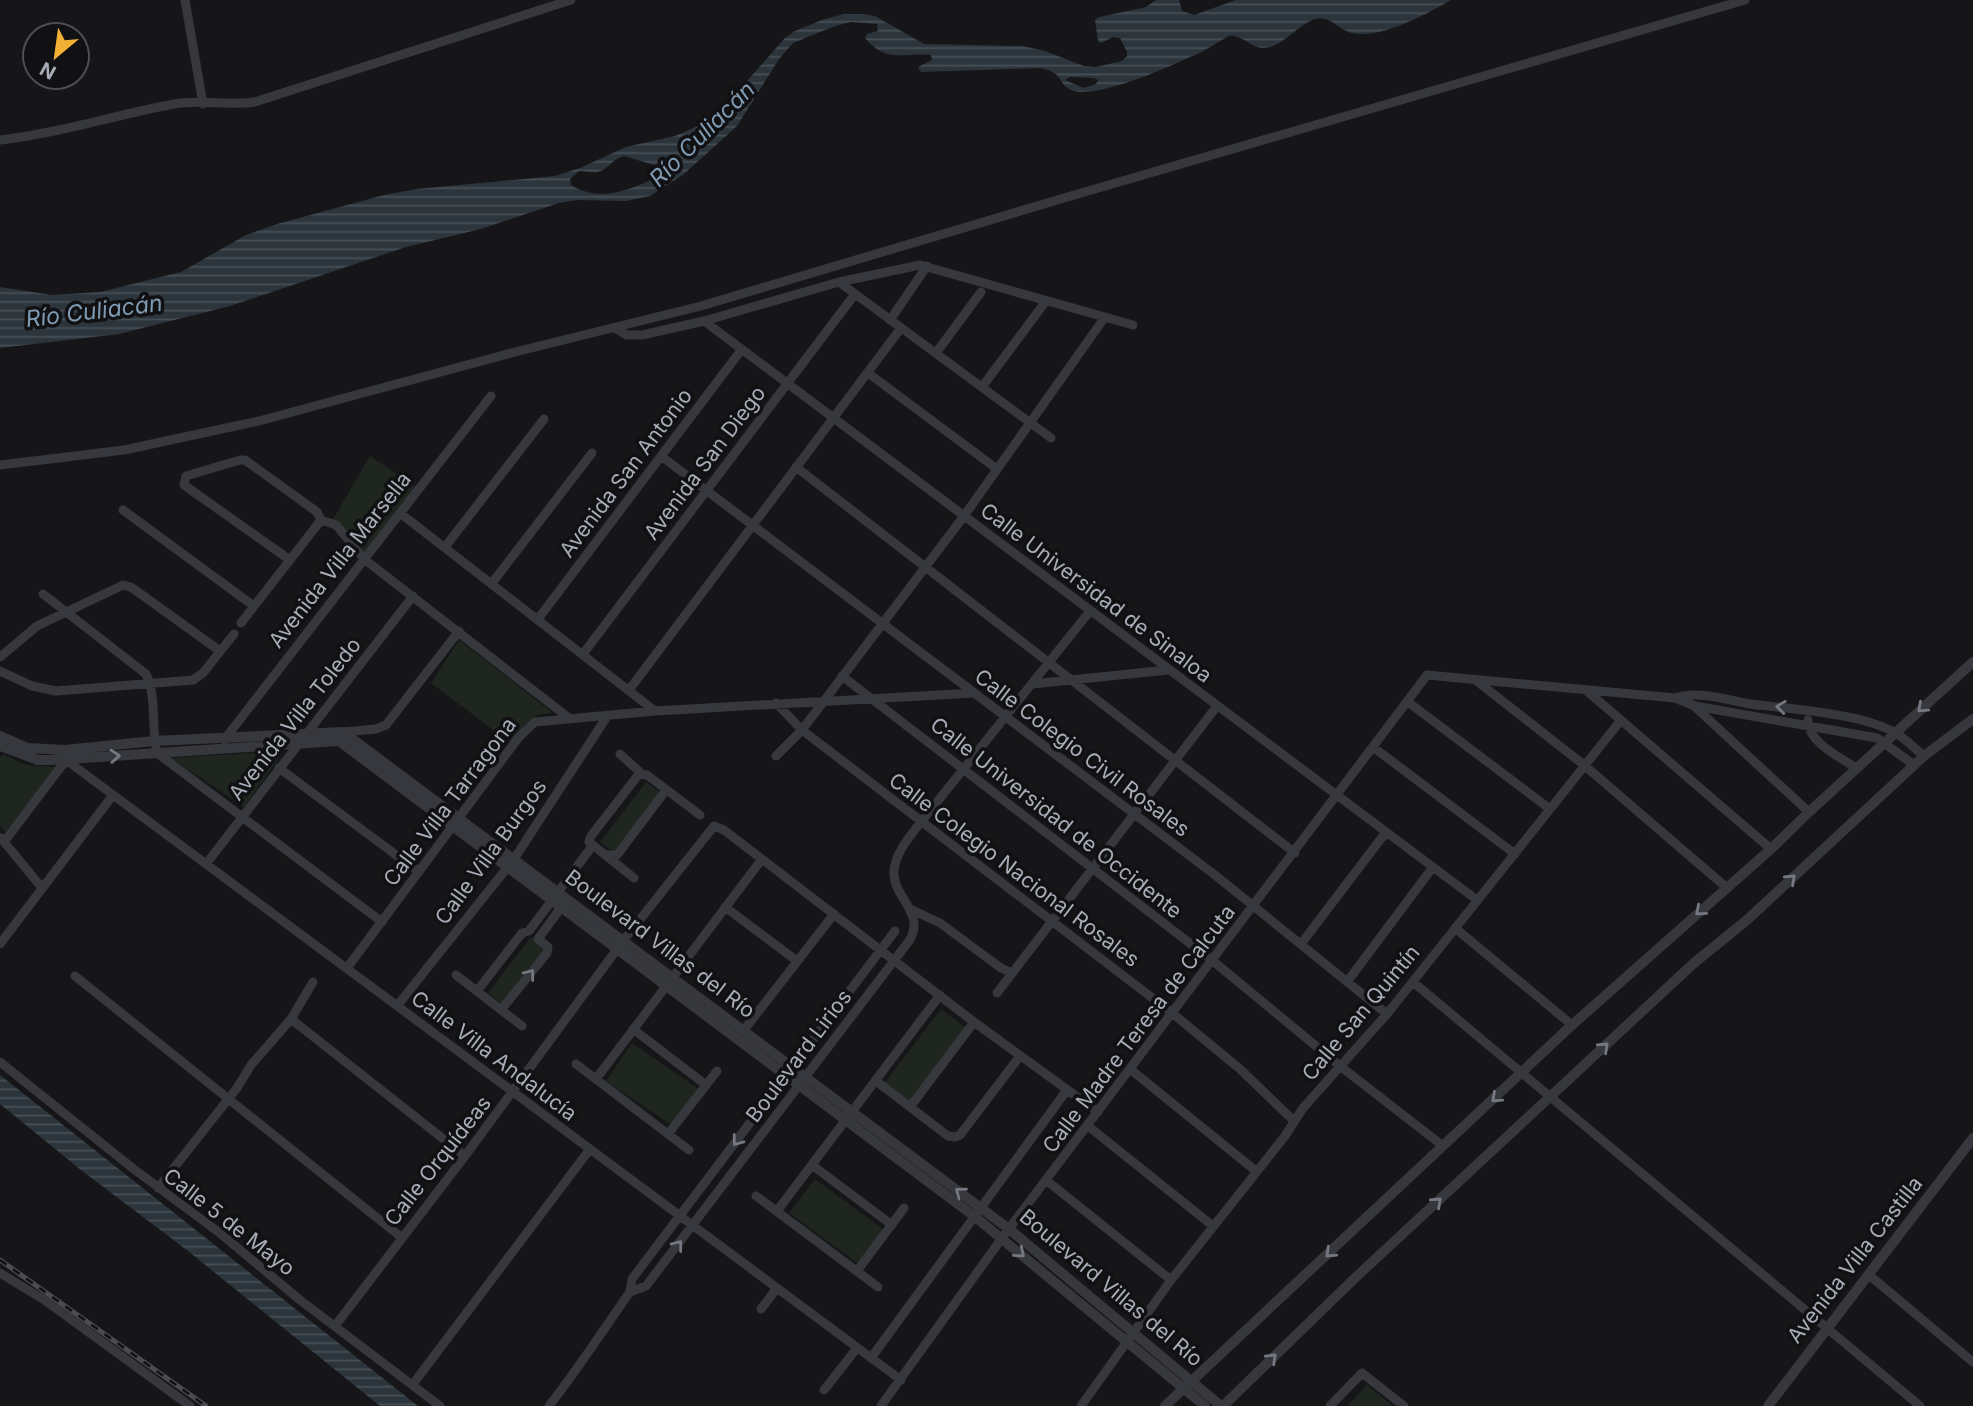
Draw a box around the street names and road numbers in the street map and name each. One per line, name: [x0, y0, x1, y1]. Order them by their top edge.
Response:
street label: Avenida San Diego: [639, 381, 771, 545]
street label: Avenida San Antonio: [554, 383, 697, 562]
street label: Avenida Villa Marsella: [263, 467, 416, 653]
street label: Calle Universidad de Sinaloa: [976, 497, 1217, 688]
street label: Avenida Villa Toledo: [223, 632, 366, 805]
street label: Calle Colegio Civil Rosales: [970, 664, 1195, 842]
street label: Calle Universidad de Occidente: [926, 712, 1187, 924]
street label: Calle Villa Tarragona: [378, 713, 521, 891]
street label: Calle Colegio Nacional Rosales: [884, 767, 1144, 972]
street label: Calle Villa Burgos: [430, 774, 552, 929]
street label: Boulevard Villas del Río: [560, 864, 760, 1023]
street label: Calle Madre Teresa de Calcuta: [1037, 900, 1240, 1158]
street label: Calle San Quintín: [1297, 940, 1425, 1086]
street label: Calle Villa Andalucía: [407, 985, 582, 1126]
street label: Boulevard Lirios: [741, 985, 857, 1127]
street label: Calle Orquídeas: [379, 1091, 496, 1230]
street label: Calle 5 de Mayo: [159, 1163, 300, 1281]
street label: Avenida Villa Castilla: [1782, 1171, 1927, 1348]
street label: Boulevard Villas del Río: [1015, 1204, 1208, 1372]

